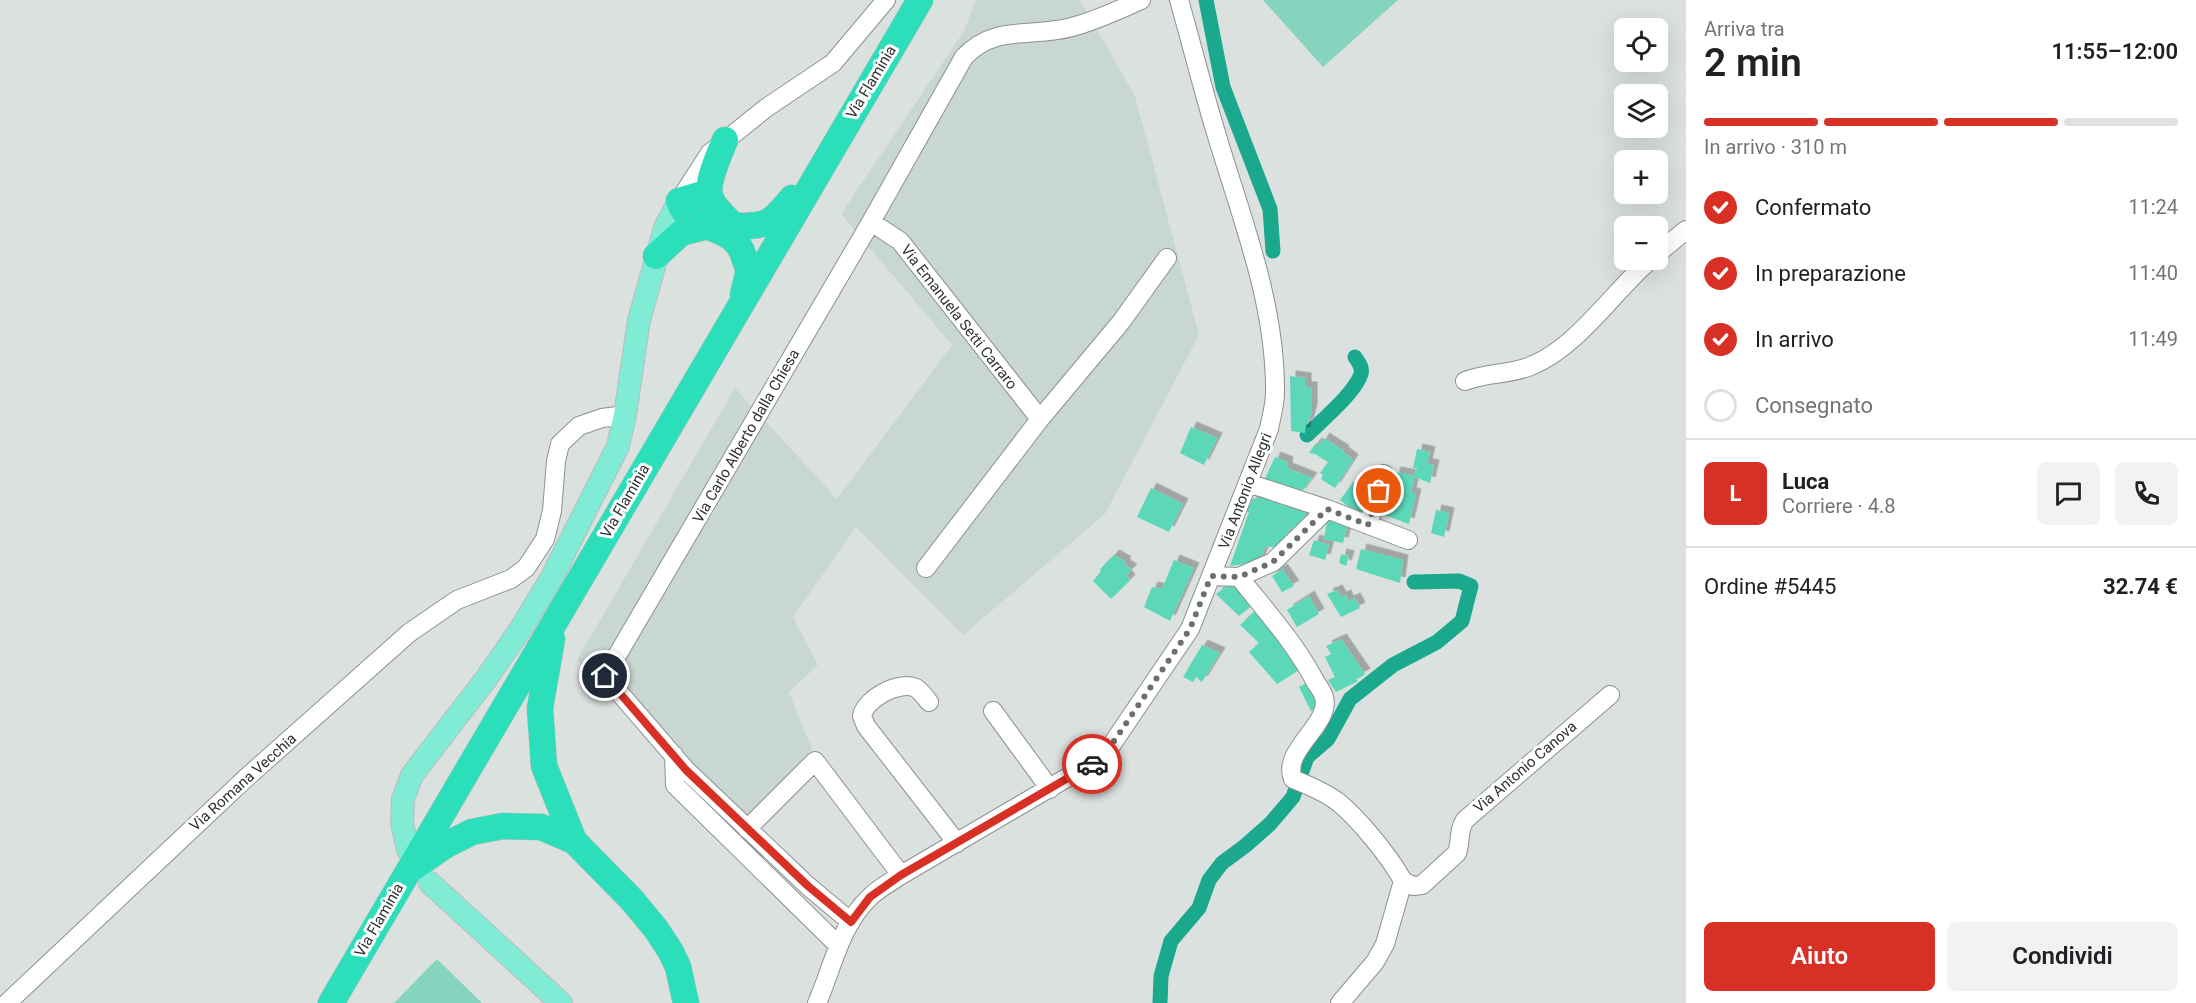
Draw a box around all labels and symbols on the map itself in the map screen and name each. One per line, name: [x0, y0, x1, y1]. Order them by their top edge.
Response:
street label: Via Flaminia: [842, 42, 900, 122]
street label: Via Emanuela Setti Carraro: [897, 241, 1021, 393]
street label: Via Carlo Alberto dalla Chiesa: [689, 346, 803, 526]
street label: Via Antonio Allegri: [1215, 430, 1275, 552]
street label: Via Flaminia: [597, 461, 653, 541]
pin: [1353, 465, 1404, 516]
pin: [579, 650, 630, 701]
street label: Via Antonio Canova: [1470, 717, 1580, 817]
street label: Via Romana Vecchia: [186, 729, 300, 835]
courier: [1062, 734, 1122, 794]
street label: Via Flaminia: [351, 880, 407, 960]

